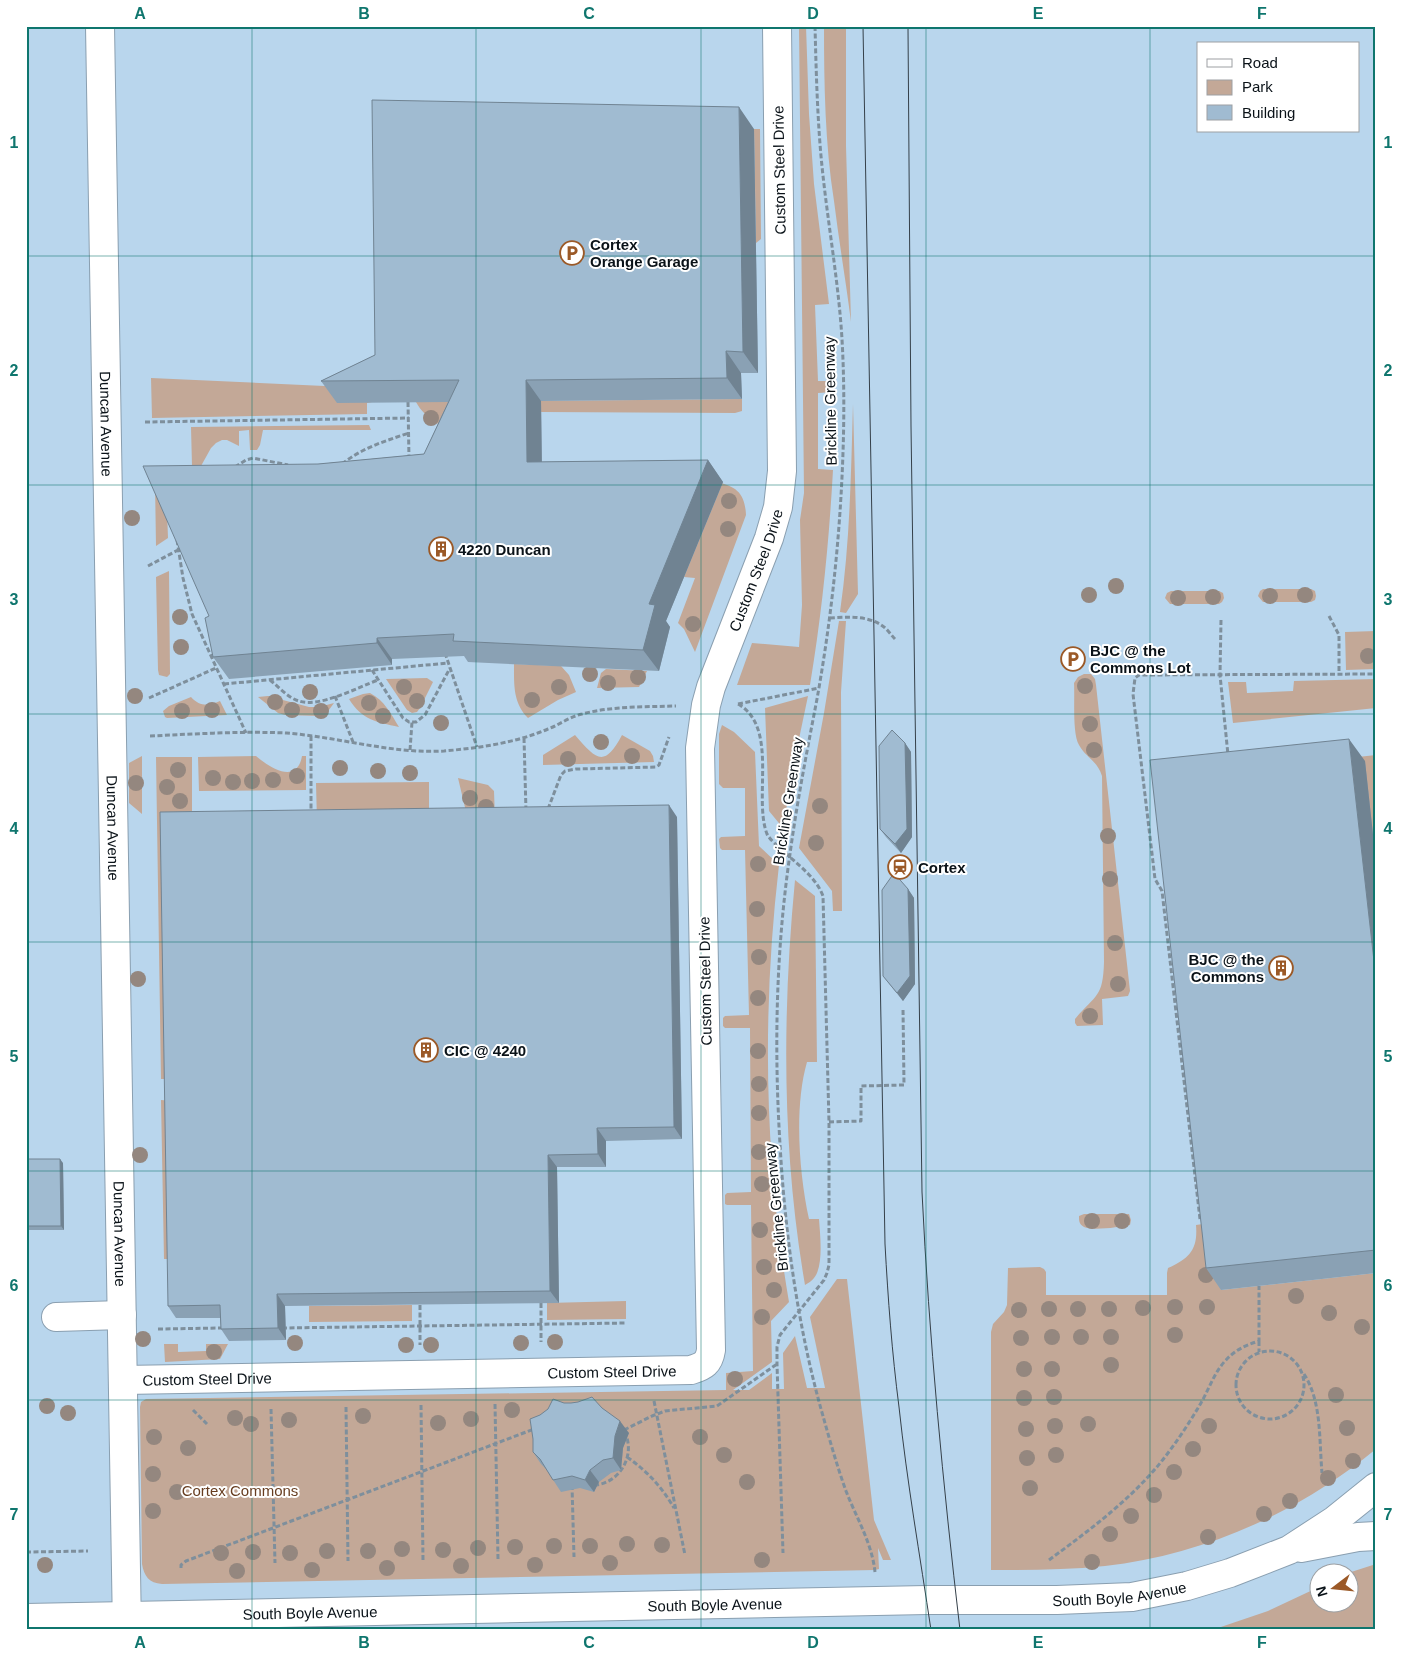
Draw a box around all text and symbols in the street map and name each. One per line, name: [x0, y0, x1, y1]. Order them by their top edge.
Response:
text: A: [134, 5, 146, 22]
text: B: [358, 5, 370, 22]
text: C: [583, 5, 595, 22]
text: D: [807, 5, 819, 22]
text: E: [1033, 5, 1044, 22]
text: F: [1257, 5, 1267, 22]
legend: [1197, 42, 1360, 132]
text: Road: [1242, 54, 1278, 71]
text: Park: [1242, 78, 1273, 95]
text: Building: [1242, 104, 1295, 121]
street label: Custom Steel Drive: [769, 105, 789, 235]
text: 1: [10, 134, 19, 151]
text: 1: [1384, 134, 1393, 151]
place label: Cortex Orange Garage: [590, 236, 698, 270]
parking icon: Cortex Orange Garage: [559, 240, 585, 266]
street label: Brickline Greenway: [820, 336, 840, 466]
text: 2: [10, 362, 19, 379]
text: 2: [1384, 362, 1393, 379]
street label: Duncan Avenue: [97, 371, 116, 477]
street label: Custom Steel Drive: [725, 507, 786, 634]
building icon: 4220 Duncan: [428, 536, 454, 562]
place label: 4220 Duncan: [458, 541, 551, 558]
text: 3: [10, 591, 19, 608]
text: 3: [1384, 591, 1393, 608]
place label: BJC @ the Commons Lot: [1090, 642, 1191, 676]
parking icon: BJC @ the Commons Lot: [1060, 646, 1086, 672]
street label: Brickline Greenway: [769, 735, 807, 866]
street label: Duncan Avenue: [104, 775, 123, 881]
text: 4: [10, 820, 19, 837]
text: 4: [1384, 820, 1393, 837]
station icon: Cortex: [887, 854, 913, 880]
place label: Cortex: [918, 859, 966, 876]
street label: Custom Steel Drive: [695, 916, 715, 1046]
place label: BJC @ the Commons: [1189, 951, 1264, 985]
building icon: BJC @ the Commons: [1268, 955, 1294, 981]
building icon: CIC @ 4240: [413, 1037, 439, 1063]
place label: CIC @ 4240: [444, 1042, 526, 1059]
text: 5: [10, 1048, 19, 1065]
text: 5: [1384, 1048, 1393, 1065]
street label: Brickline Greenway: [761, 1141, 791, 1272]
street label: Duncan Avenue: [111, 1181, 130, 1287]
text: 6: [10, 1277, 19, 1294]
text: 6: [1384, 1277, 1393, 1294]
street label: Custom Steel Drive: [547, 1362, 677, 1381]
street label: Custom Steel Drive: [142, 1369, 272, 1388]
park label: Cortex Commons: [182, 1482, 298, 1499]
text: 7: [10, 1506, 19, 1523]
text: 7: [1384, 1506, 1393, 1523]
north arrow: [1310, 1564, 1360, 1614]
street label: South Boyle Avenue: [1052, 1578, 1188, 1609]
text: N: [1312, 1585, 1331, 1599]
street label: South Boyle Avenue: [647, 1594, 782, 1614]
street label: South Boyle Avenue: [242, 1602, 378, 1622]
text: A: [134, 1634, 146, 1651]
text: B: [358, 1634, 370, 1651]
text: C: [583, 1634, 595, 1651]
text: D: [807, 1634, 819, 1651]
text: E: [1033, 1634, 1044, 1651]
text: F: [1257, 1634, 1267, 1651]

